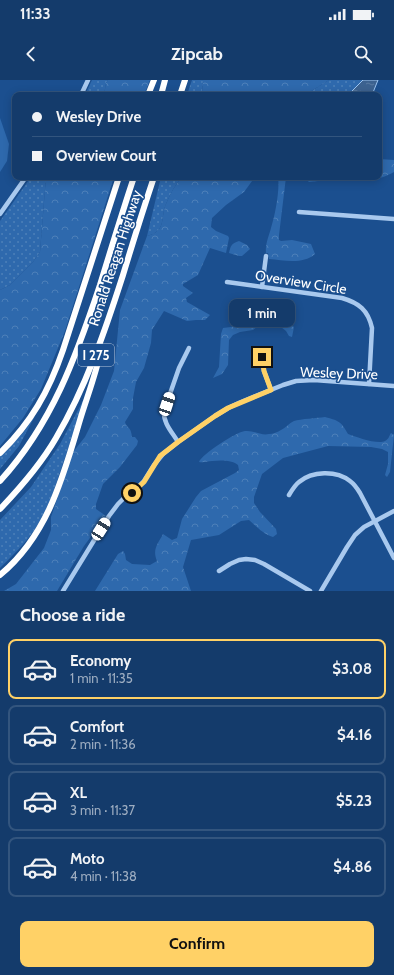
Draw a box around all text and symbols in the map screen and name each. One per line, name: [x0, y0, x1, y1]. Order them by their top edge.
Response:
text: 11:33: [20, 5, 51, 23]
icon: back: [20, 43, 42, 65]
text: Zipcab: [171, 43, 223, 65]
icon: search: [352, 43, 374, 65]
text: Wesley Drive: [56, 108, 141, 126]
text: Overview Court: [56, 147, 156, 165]
street label: Ronald Reagan Highway: [84, 188, 146, 328]
street label: Overview Circle: [254, 266, 348, 298]
callout: 1 min: [229, 299, 295, 327]
text: 1 min: [247, 305, 277, 321]
road number: I 275: [78, 344, 114, 366]
route end: [253, 348, 271, 366]
street label: Wesley Drive: [300, 363, 378, 383]
car: [158, 391, 176, 417]
route start: [123, 484, 141, 502]
car: [90, 516, 112, 542]
text: Choose a ride: [20, 604, 125, 626]
icon: car: [22, 651, 58, 687]
text: Economy: [70, 652, 131, 670]
text: $3.08: [332, 660, 372, 678]
text: 1 min · 11:35: [70, 670, 133, 686]
icon: car: [22, 717, 58, 753]
text: Comfort: [70, 718, 124, 736]
text: $4.16: [337, 726, 372, 744]
text: 2 min · 11:36: [70, 736, 136, 752]
icon: car: [22, 783, 58, 819]
text: XL: [70, 784, 87, 802]
text: $5.23: [336, 792, 372, 810]
text: 3 min · 11:37: [70, 802, 135, 818]
icon: car: [22, 849, 58, 885]
text: Moto: [70, 850, 104, 868]
text: $4.86: [333, 858, 372, 876]
text: 4 min · 11:38: [70, 868, 137, 884]
button: Confirm: [20, 921, 374, 967]

